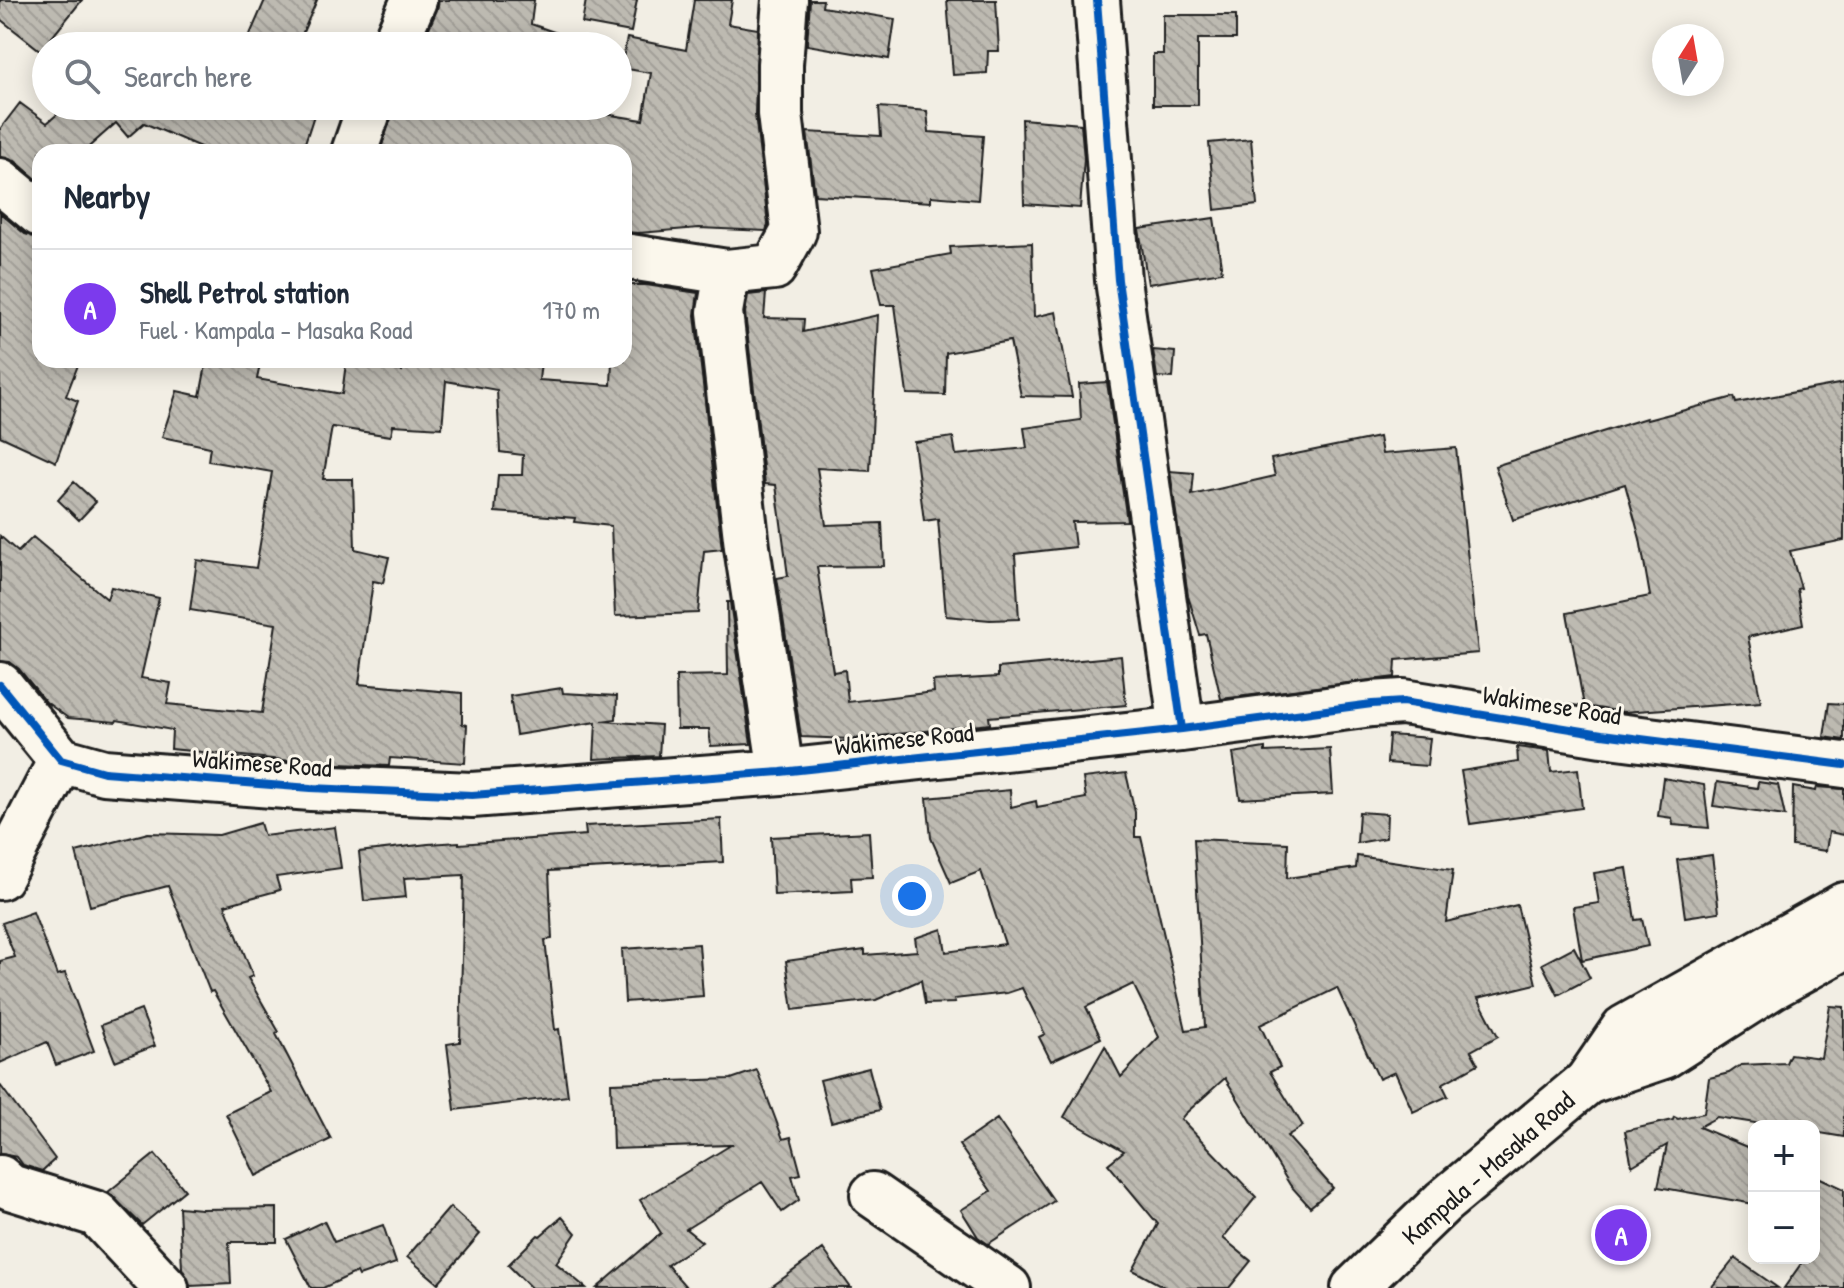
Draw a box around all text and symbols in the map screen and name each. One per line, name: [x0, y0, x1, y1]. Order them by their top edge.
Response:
north arrow: [1652, 24, 1724, 96]
search box: [32, 32, 632, 120]
icon: search: [60, 54, 104, 98]
text: Search here: [124, 56, 252, 96]
text: Nearby: [64, 173, 150, 219]
text: Shell Petrol station: [140, 272, 350, 312]
text: A: [84, 292, 96, 327]
text: 170 m: [542, 292, 600, 327]
text: Fuel · Kampala - Masaka Road: [140, 312, 412, 347]
street label: Wakimese Road: [1480, 676, 1624, 733]
street label: Wakimese Road: [833, 714, 975, 763]
street label: Wakimese Road: [191, 740, 333, 785]
your location: [892, 876, 932, 916]
street label: Kampala - Masaka Road: [1394, 1083, 1581, 1252]
map controls: [1748, 1120, 1820, 1264]
button: +: [1748, 1120, 1820, 1192]
button: −: [1748, 1192, 1820, 1264]
pin: A: [1595, 1205, 1647, 1265]

